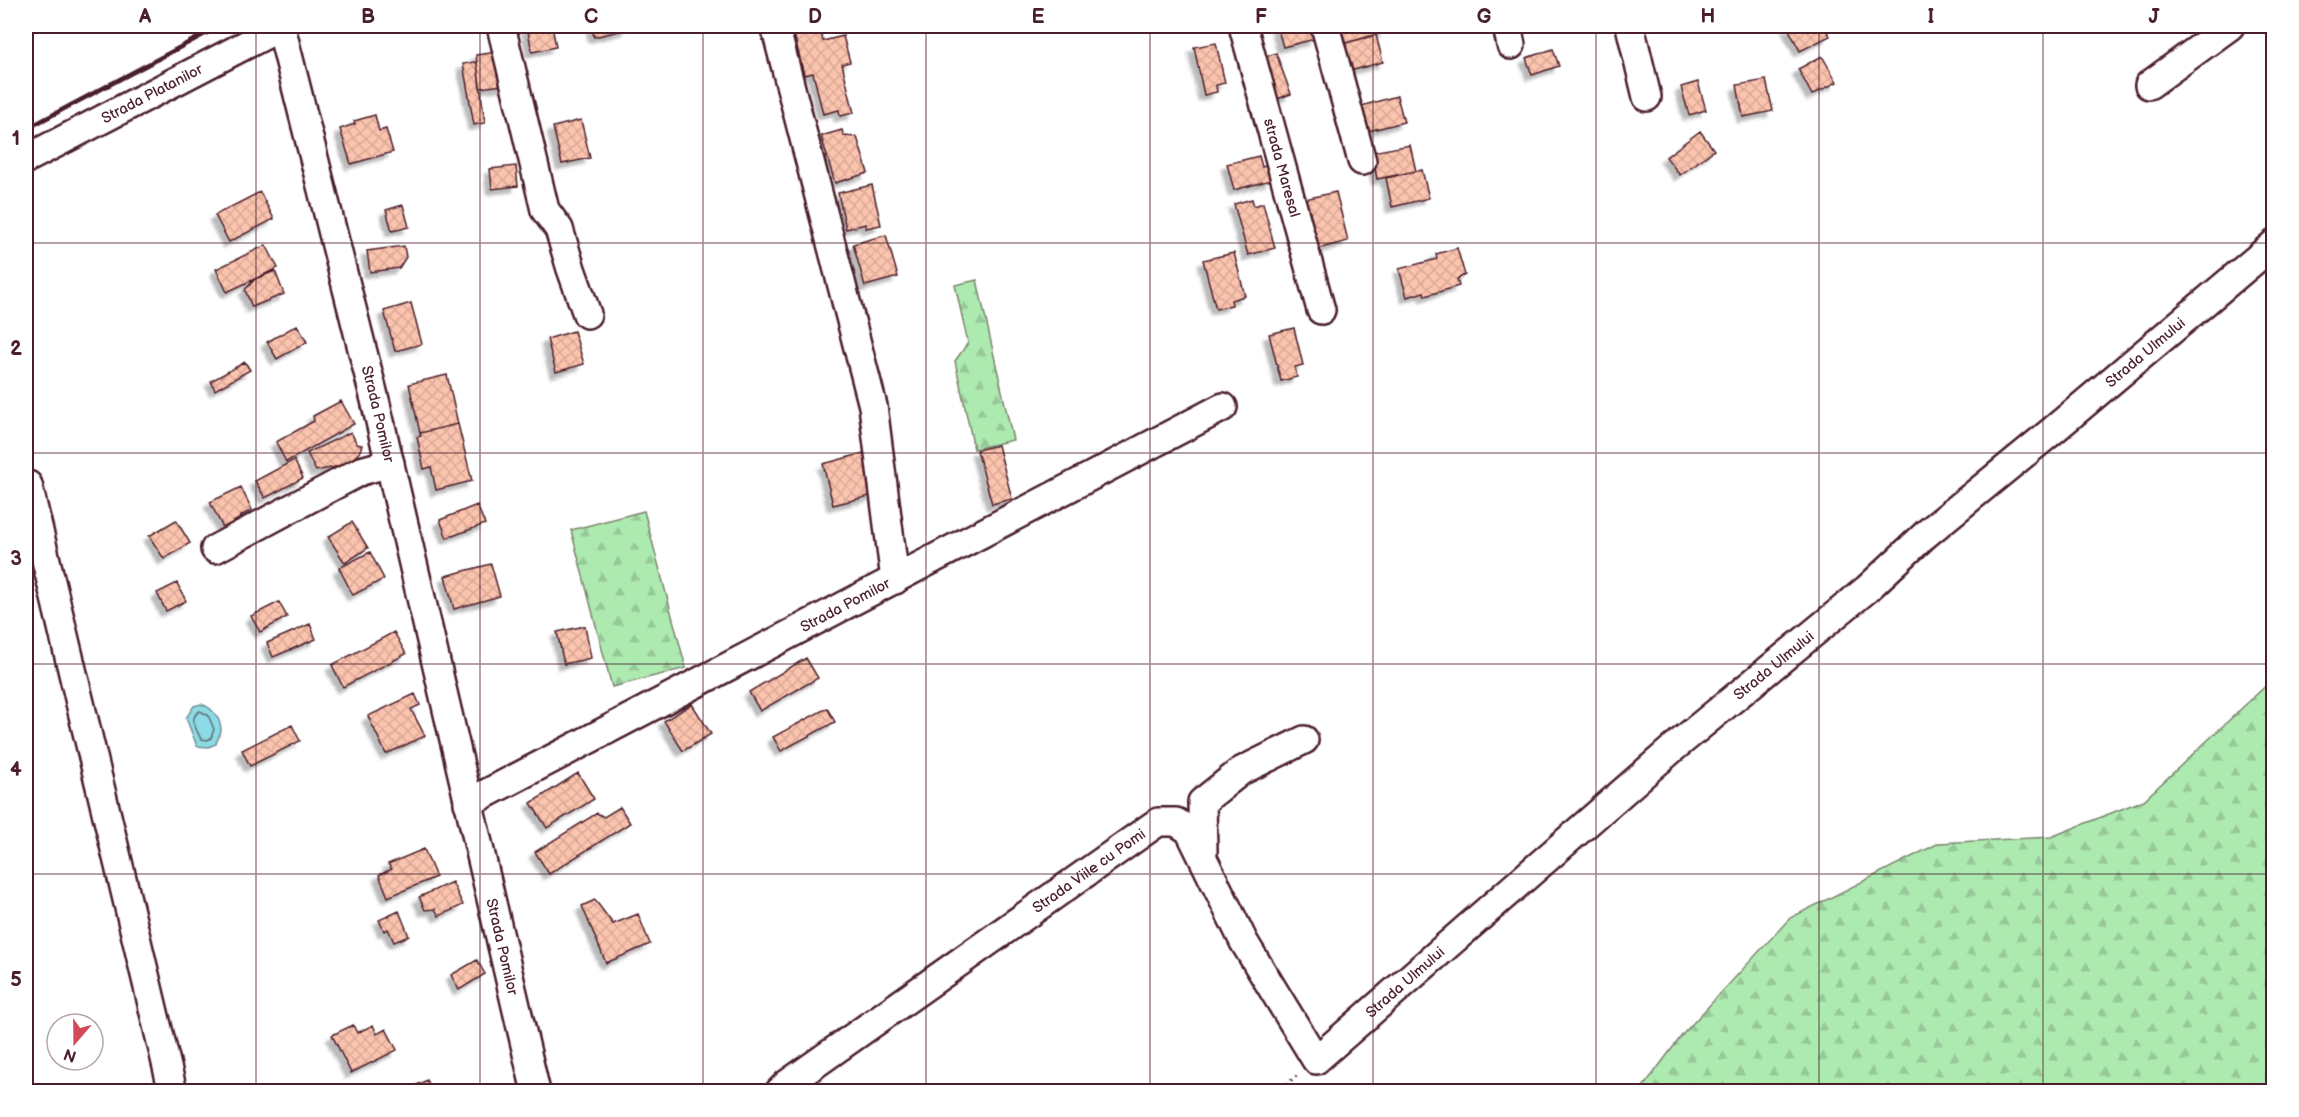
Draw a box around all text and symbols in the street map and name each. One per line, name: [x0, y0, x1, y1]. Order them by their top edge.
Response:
text: A: [138, 5, 152, 29]
text: B: [361, 5, 375, 29]
text: C: [584, 5, 598, 29]
text: D: [808, 5, 822, 29]
text: E: [1032, 5, 1045, 29]
text: F: [1255, 5, 1267, 29]
text: G: [1477, 5, 1492, 29]
text: H: [1701, 5, 1715, 29]
text: I: [1928, 5, 1934, 29]
text: J: [2149, 5, 2161, 29]
street label: Strada Platanilor: [98, 60, 207, 128]
street label: strada Maresal: [1259, 116, 1304, 219]
text: 1: [12, 127, 20, 151]
street label: Strada Ulmului: [2102, 314, 2189, 392]
text: 2: [10, 337, 22, 361]
street label: Strada Pomilor: [357, 364, 398, 465]
text: 3: [10, 547, 22, 571]
street label: Strada Pomilor: [797, 574, 894, 637]
street label: Strada Ulmului: [1730, 627, 1818, 705]
text: 4: [10, 758, 22, 782]
street label: Strada Viile cu Pomi: [1029, 825, 1150, 918]
street label: Strada Pomilor: [481, 896, 522, 998]
street label: Strada Ulmului: [1362, 943, 1449, 1022]
text: 5: [10, 968, 22, 992]
north arrow: [45, 1012, 105, 1072]
text: N: [61, 1044, 79, 1066]

